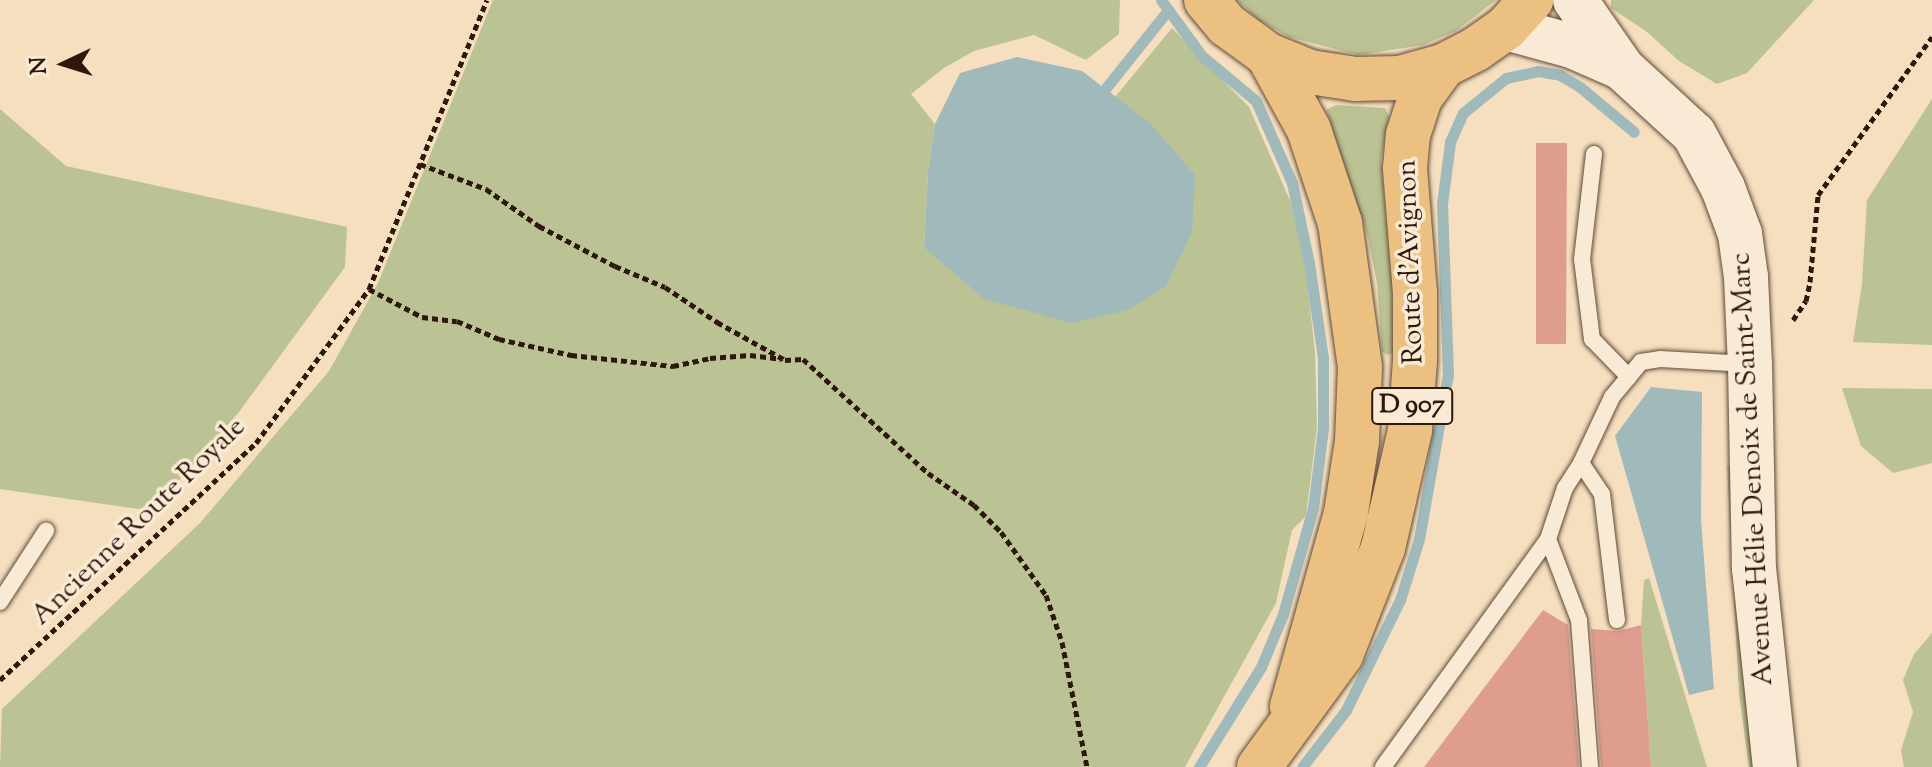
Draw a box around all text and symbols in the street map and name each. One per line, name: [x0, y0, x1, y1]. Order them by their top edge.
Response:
north arrow: [24, 24, 104, 104]
text: N: [23, 56, 57, 76]
street label: Route d'Avignon: [1391, 159, 1431, 365]
street label: Avenue Hélie Denoix de Saint-Marc: [1725, 252, 1781, 686]
road number: D 907: [1370, 384, 1454, 428]
street label: Ancienne Route Royale: [25, 411, 253, 633]

